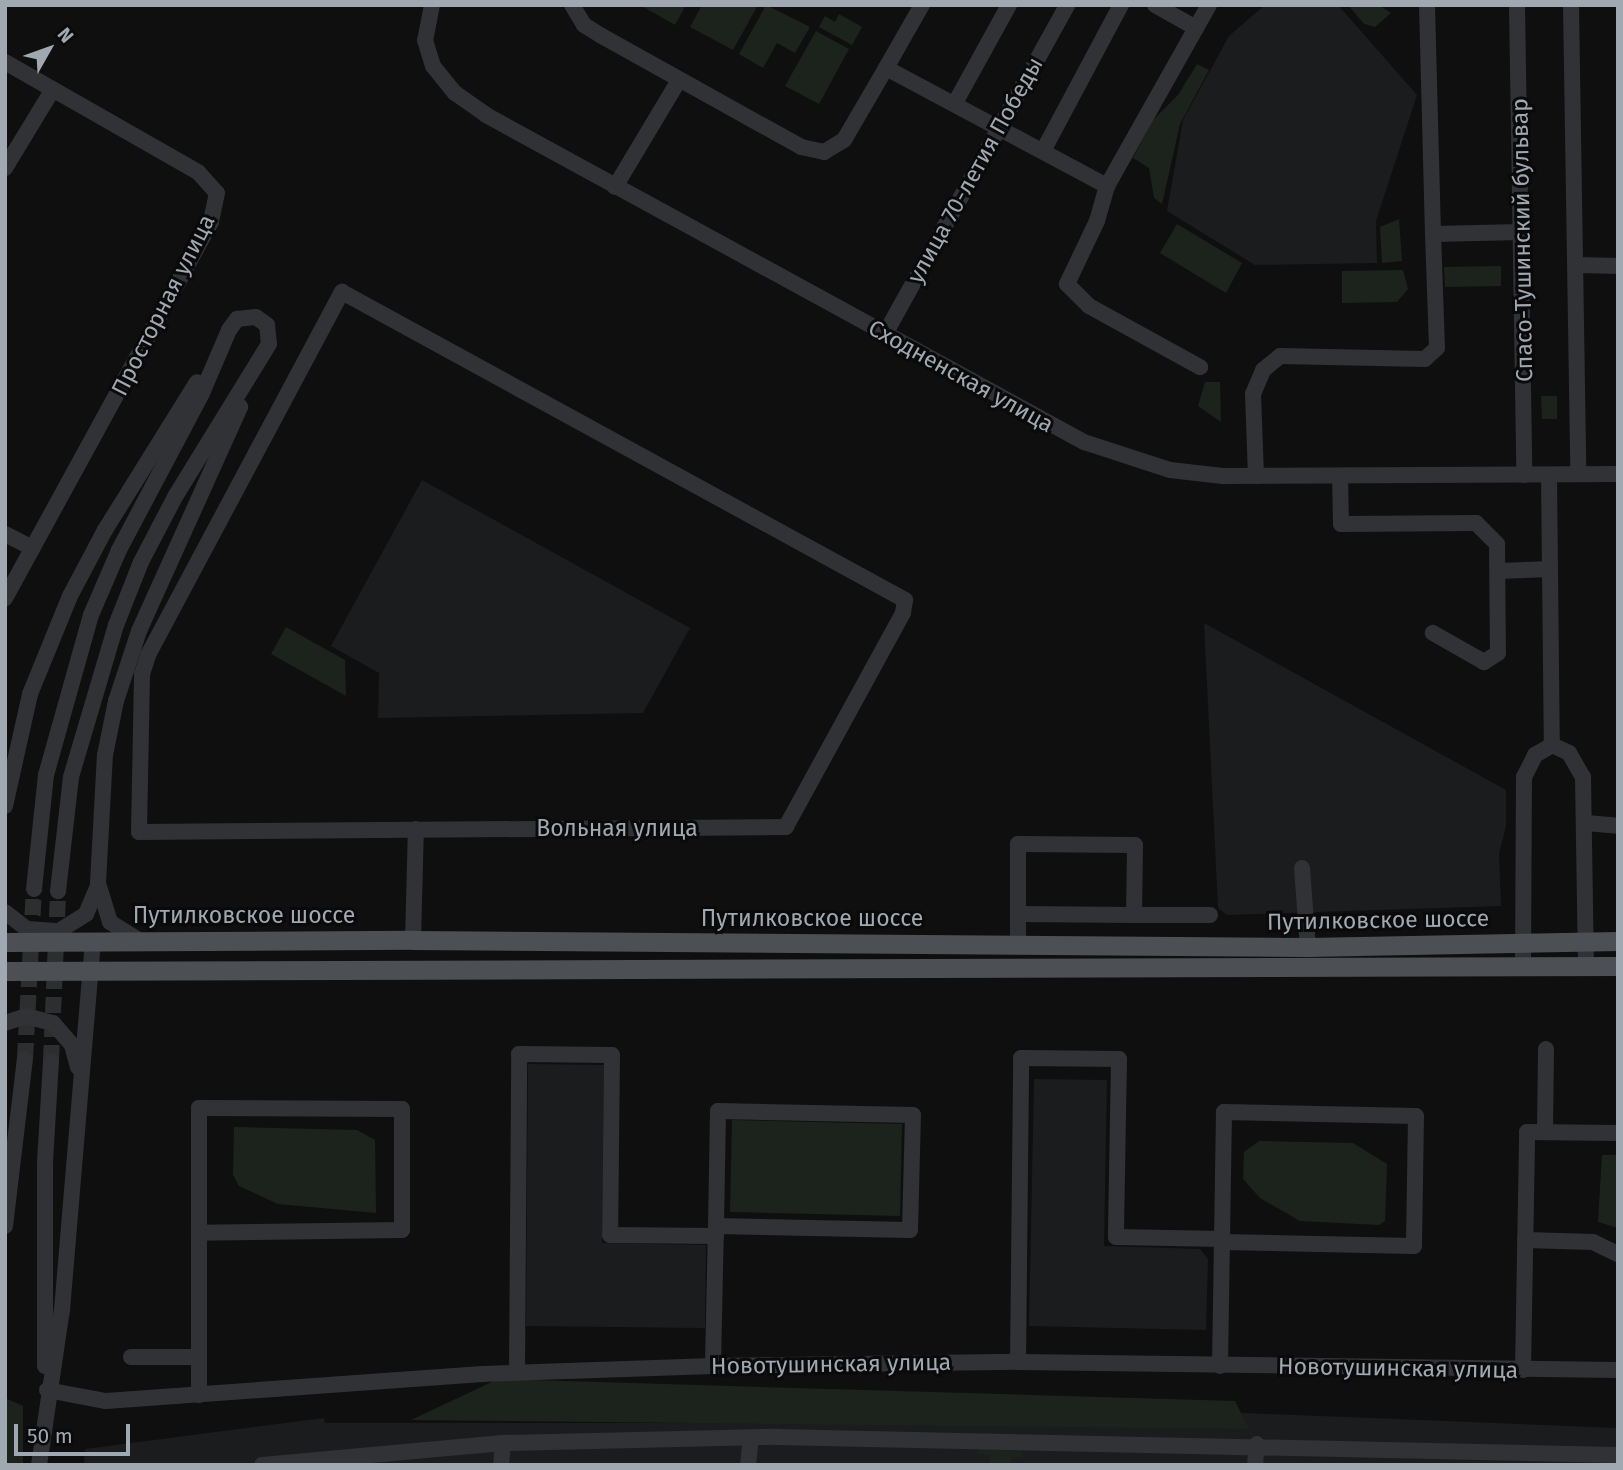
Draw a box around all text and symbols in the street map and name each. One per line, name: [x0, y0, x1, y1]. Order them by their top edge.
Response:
north arrow: [14, 14, 84, 84]
text: N: [53, 23, 78, 47]
street label: улица 70-летия Победы: [901, 52, 1049, 288]
street label: Спасо-Тушинский бульвар: [1506, 98, 1538, 382]
street label: Просторная улица: [105, 210, 221, 400]
street label: Сходненская улица: [864, 314, 1058, 438]
street label: Вольная улица: [536, 814, 698, 842]
street label: Путилковское шоссе: [133, 901, 355, 929]
street label: Путилковское шоссе: [701, 904, 923, 932]
street label: Путилковское шоссе: [1267, 904, 1489, 936]
street label: Новотушинская улица: [711, 1348, 951, 1380]
street label: Новотушинская улица: [1278, 1352, 1518, 1384]
scale bar: [18, 1410, 133, 1454]
text: 50 m: [27, 1423, 73, 1449]

